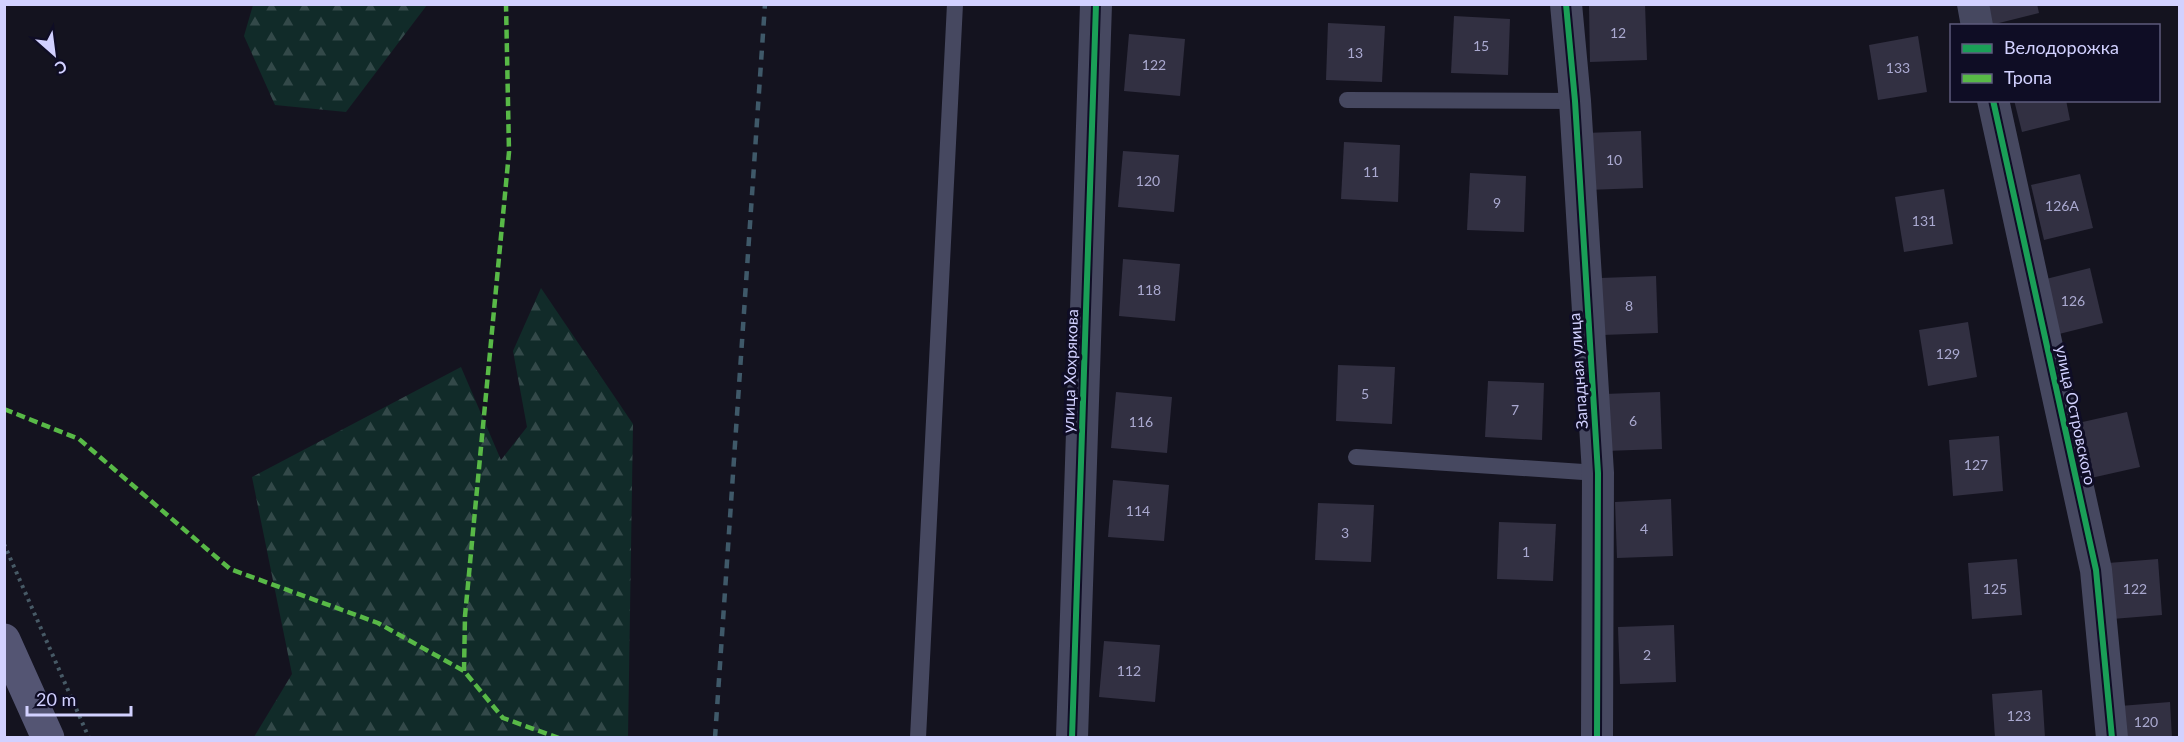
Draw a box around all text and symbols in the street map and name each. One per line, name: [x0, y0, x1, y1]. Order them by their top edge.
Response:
north arrow: [24, 24, 84, 84]
house number: 12: [1610, 24, 1626, 41]
legend: [1950, 24, 2160, 102]
text: Велодорожка: [2004, 36, 2119, 58]
house number: 15: [1473, 37, 1489, 54]
house number: 13: [1347, 44, 1363, 61]
house number: 122: [1142, 56, 1166, 73]
text: С: [52, 57, 70, 79]
house number: 133: [1886, 59, 1910, 76]
text: Тропа: [2004, 66, 2052, 88]
house number: 10: [1606, 151, 1622, 168]
house number: 11: [1363, 163, 1379, 180]
house number: 120: [1136, 172, 1160, 189]
house number: 9: [1493, 194, 1501, 211]
house number: 126А: [2045, 197, 2079, 214]
house number: 131: [1912, 212, 1936, 229]
house number: 118: [1137, 281, 1161, 298]
house number: 126: [2061, 292, 2085, 309]
house number: 8: [1625, 297, 1633, 314]
street label: улица Хохрякова: [1058, 309, 1081, 433]
street label: Западная улица: [1564, 312, 1591, 430]
street label: улица Островского: [2052, 343, 2101, 486]
house number: 129: [1936, 345, 1960, 362]
house number: 5: [1361, 385, 1369, 402]
house number: 7: [1511, 401, 1519, 418]
house number: 6: [1629, 412, 1637, 429]
house number: 116: [1129, 413, 1153, 430]
house number: 127: [1964, 456, 1988, 473]
house number: 114: [1126, 502, 1150, 519]
house number: 4: [1640, 520, 1648, 537]
house number: 3: [1341, 524, 1349, 541]
house number: 1: [1522, 543, 1530, 560]
house number: 125: [1983, 580, 2007, 597]
house number: 122: [2123, 580, 2147, 597]
house number: 2: [1643, 646, 1651, 663]
house number: 112: [1117, 662, 1141, 679]
scale bar: [27, 679, 130, 717]
text: 20 m: [36, 688, 76, 710]
house number: 123: [2007, 707, 2031, 724]
house number: 120: [2134, 713, 2158, 730]

